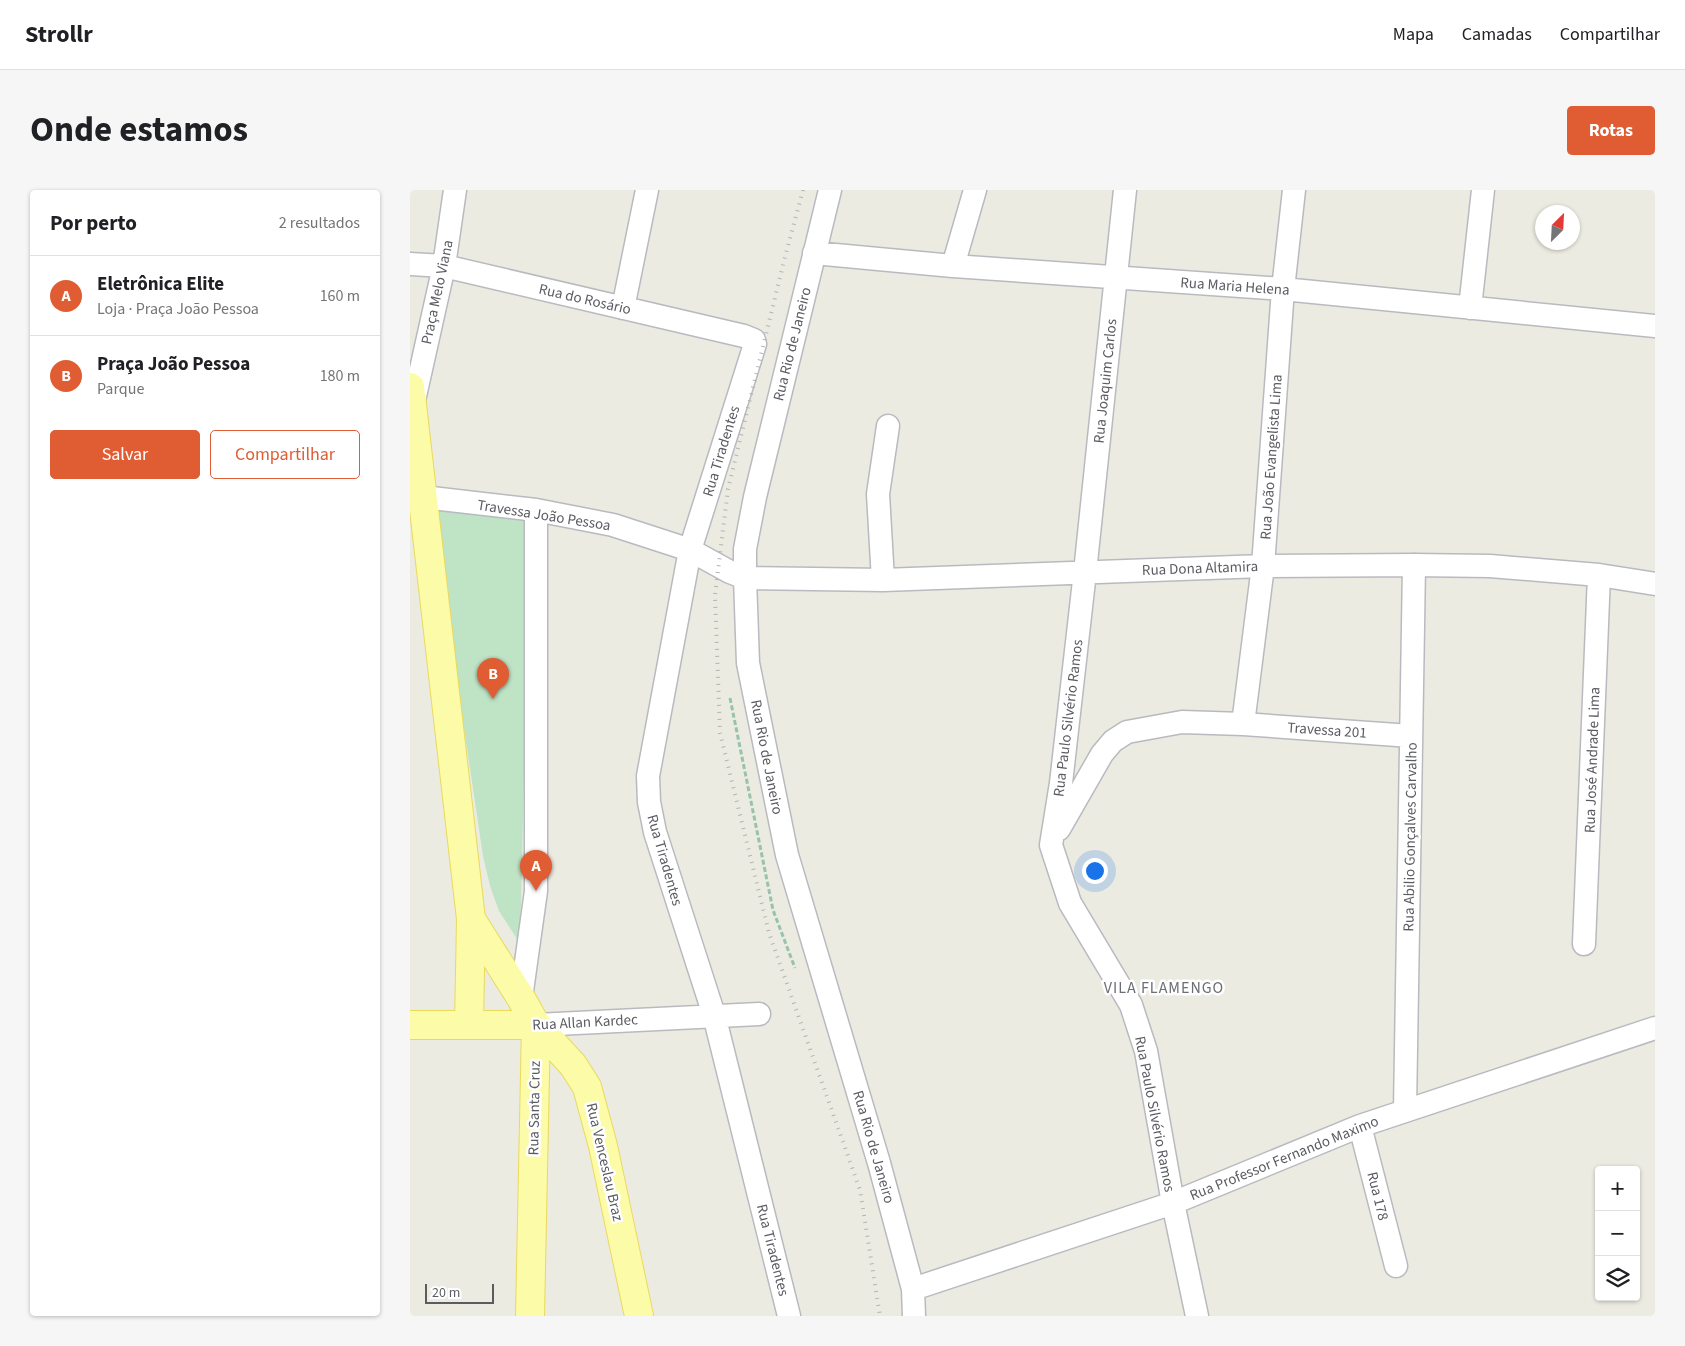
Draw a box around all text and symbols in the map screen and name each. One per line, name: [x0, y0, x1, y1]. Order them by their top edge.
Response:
text: Strollr: [25, 17, 93, 52]
text: Mapa: [1393, 22, 1434, 47]
text: Camadas: [1462, 22, 1532, 47]
text: Compartilhar: [1560, 22, 1660, 47]
text: Onde estamos: [30, 105, 248, 155]
button: Rotas: [1567, 106, 1655, 155]
north arrow: [1535, 205, 1580, 250]
text: Por perto: [50, 208, 137, 238]
text: 2 resultados: [279, 212, 360, 234]
street label: Praça Melo Viana: [416, 238, 459, 346]
text: Eletrônica Elite: [97, 271, 224, 298]
street label: Rua Maria Helena: [1180, 272, 1290, 301]
street label: Rua do Rosário: [537, 279, 633, 320]
text: A: [61, 285, 71, 307]
text: 160 m: [320, 285, 360, 307]
street label: Rua Rio de Janeiro: [768, 285, 817, 403]
text: Loja · Praça João Pessoa: [97, 298, 259, 320]
street label: Rua Joaquim Carlos: [1089, 318, 1122, 444]
text: Praça João Pessoa: [97, 351, 250, 378]
text: B: [61, 365, 71, 387]
text: 180 m: [320, 365, 360, 387]
street label: Rua João Evangelista Lima: [1255, 374, 1288, 541]
text: Parque: [97, 378, 144, 400]
street label: Rua Tiradentes: [698, 403, 745, 499]
button: Salvar: [50, 430, 200, 479]
button: Compartilhar: [210, 430, 360, 479]
street label: Travessa João Pessoa: [476, 495, 612, 536]
street label: Rua Dona Altamira: [1142, 556, 1258, 581]
street label: Rua Paulo Silvério Ramos: [1048, 638, 1089, 798]
pin: B: [477, 658, 509, 699]
street label: Rua José Andrade Lima: [1579, 687, 1606, 833]
street label: Rua Rio de Janeiro: [745, 698, 788, 816]
street label: Travessa 201: [1287, 717, 1367, 744]
street label: Rua Abilio Gonçalves Carvalho: [1398, 742, 1423, 932]
street label: Rua Tiradentes: [641, 812, 688, 908]
pin: A: [520, 850, 552, 891]
your location: [1082, 858, 1108, 884]
district label: VILA FLAMENGO: [1104, 977, 1224, 999]
street label: Rua Allan Kardec: [532, 1009, 639, 1036]
street label: Rua Paulo Silvério Ramos: [1129, 1034, 1180, 1194]
street label: Rua Santa Cruz: [523, 1061, 546, 1156]
street label: Rua Rio de Janeiro: [847, 1088, 900, 1206]
street label: Rua Venceslau Braz: [581, 1101, 628, 1223]
street label: Rua Professor Fernando Maximo: [1187, 1111, 1382, 1206]
map controls: [1595, 1166, 1640, 1301]
button: +: [1595, 1166, 1640, 1211]
street label: Rua 178: [1361, 1170, 1394, 1223]
street label: Rua Tiradentes: [751, 1202, 794, 1298]
button: −: [1595, 1211, 1640, 1256]
button: layers: [1595, 1256, 1640, 1301]
scale bar: [425, 1281, 494, 1304]
text: 20 m: [432, 1283, 460, 1303]

